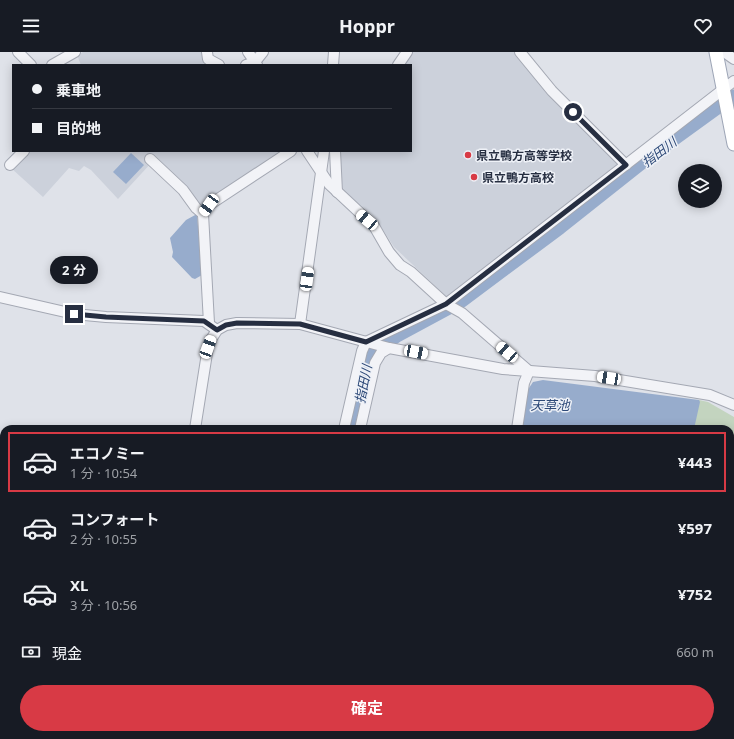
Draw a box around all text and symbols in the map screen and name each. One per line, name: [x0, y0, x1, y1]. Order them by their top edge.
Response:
text: Hoppr: [339, 14, 395, 38]
icon: menu: [20, 15, 42, 37]
icon: heart: [692, 15, 714, 37]
text: 乗車地: [56, 80, 101, 100]
route start: [564, 103, 582, 121]
text: 目的地: [56, 118, 101, 138]
water label: 指田川: [638, 132, 682, 171]
place label: 県立鴨方高等学校: [476, 147, 572, 164]
marker: 県立鴨方高等学校: [463, 150, 473, 160]
map controls: [678, 164, 722, 208]
button: layers: [678, 164, 722, 208]
place label: 県立鴨方高校: [482, 169, 554, 186]
marker: 県立鴨方高校: [469, 172, 479, 182]
car: [197, 192, 221, 218]
car: [354, 208, 380, 232]
callout: 2 分: [50, 256, 98, 284]
text: 2 分: [62, 261, 86, 279]
car: [299, 266, 315, 292]
route end: [65, 305, 83, 323]
car: [198, 334, 218, 360]
car: [494, 340, 520, 364]
car: [403, 344, 429, 360]
water label: 指田川: [350, 361, 376, 405]
car: [596, 370, 622, 386]
water label: 天草池: [530, 396, 571, 414]
text: エコノミー: [70, 443, 145, 463]
icon: car: [22, 444, 58, 480]
text: ¥443: [678, 452, 712, 472]
text: 1 分 · 10:54: [70, 464, 137, 482]
text: コンフォート: [70, 509, 160, 529]
icon: car: [22, 510, 58, 546]
text: ¥597: [678, 518, 712, 538]
text: 2 分 · 10:55: [70, 530, 137, 548]
text: XL: [70, 575, 88, 595]
icon: car: [22, 576, 58, 612]
text: ¥752: [678, 584, 712, 604]
text: 3 分 · 10:56: [70, 596, 137, 614]
icon: cash: [20, 641, 42, 663]
text: 現金: [52, 643, 82, 663]
text: 660 m: [676, 643, 714, 661]
button: 確定: [20, 685, 714, 731]

